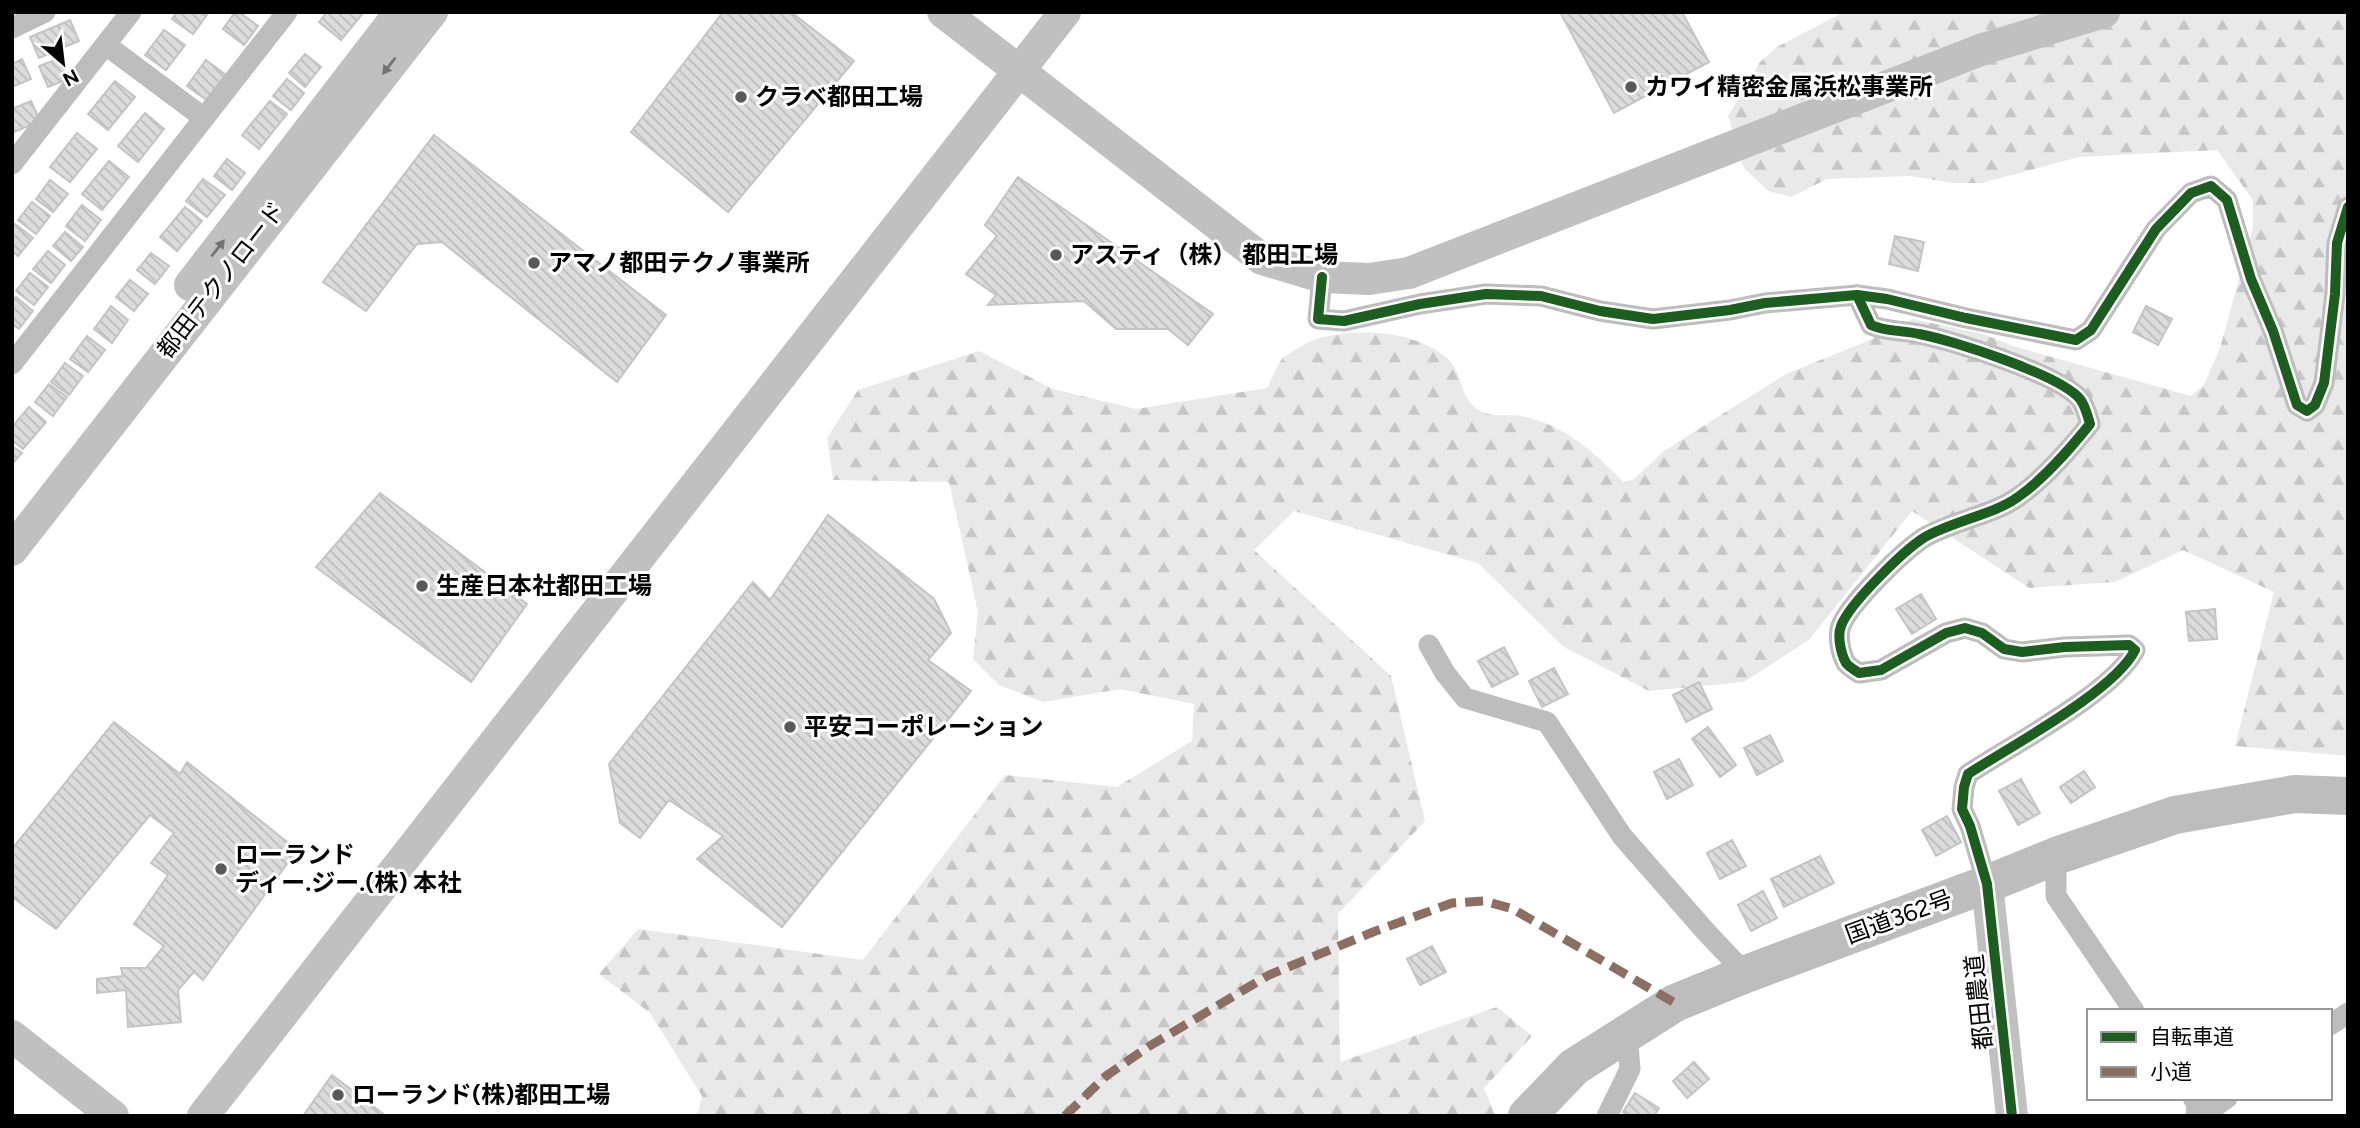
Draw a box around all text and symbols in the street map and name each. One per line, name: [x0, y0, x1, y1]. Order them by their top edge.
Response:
north arrow: [28, 28, 98, 98]
one-way arrow: [382, 56, 397, 74]
text: N: [59, 64, 83, 91]
place label: カワイ精密金属浜松事業所: [1645, 72, 1933, 101]
marker: カワイ精密金属浜松事業所: [1623, 79, 1639, 95]
place label: クラベ都田工場: [755, 82, 923, 111]
marker: クラベ都田工場: [733, 89, 749, 105]
street label: 都田テクノロード: [151, 196, 291, 364]
one-way arrow: [211, 240, 226, 258]
place label: アスティ（株） 都田工場: [1070, 240, 1338, 269]
marker: アスティ（株） 都田工場: [1048, 247, 1064, 263]
place label: アマノ都田テクノ事業所: [548, 248, 810, 277]
marker: アマノ都田テクノ事業所: [526, 255, 542, 271]
place label: 生産日本社都田工場: [436, 571, 652, 600]
marker: 生産日本社都田工場: [414, 578, 430, 594]
place label: 平安コーポレーション: [804, 712, 1044, 741]
marker: 平安コーポレーション: [782, 719, 798, 735]
place label: ローランド ディー.ジー.(株) 本社: [235, 840, 461, 897]
marker: ローランド ディー.ジー.(株) 本社: [213, 861, 229, 877]
street label: 国道362号: [1841, 884, 1956, 949]
street label: 都田農道: [1959, 953, 1998, 1051]
legend: [2087, 1009, 2332, 1100]
text: 自転車道: [2150, 1024, 2234, 1049]
text: 小道: [2150, 1059, 2192, 1084]
place label: ローランド(株)都田工場: [352, 1080, 610, 1109]
marker: ローランド(株)都田工場: [330, 1087, 346, 1103]

